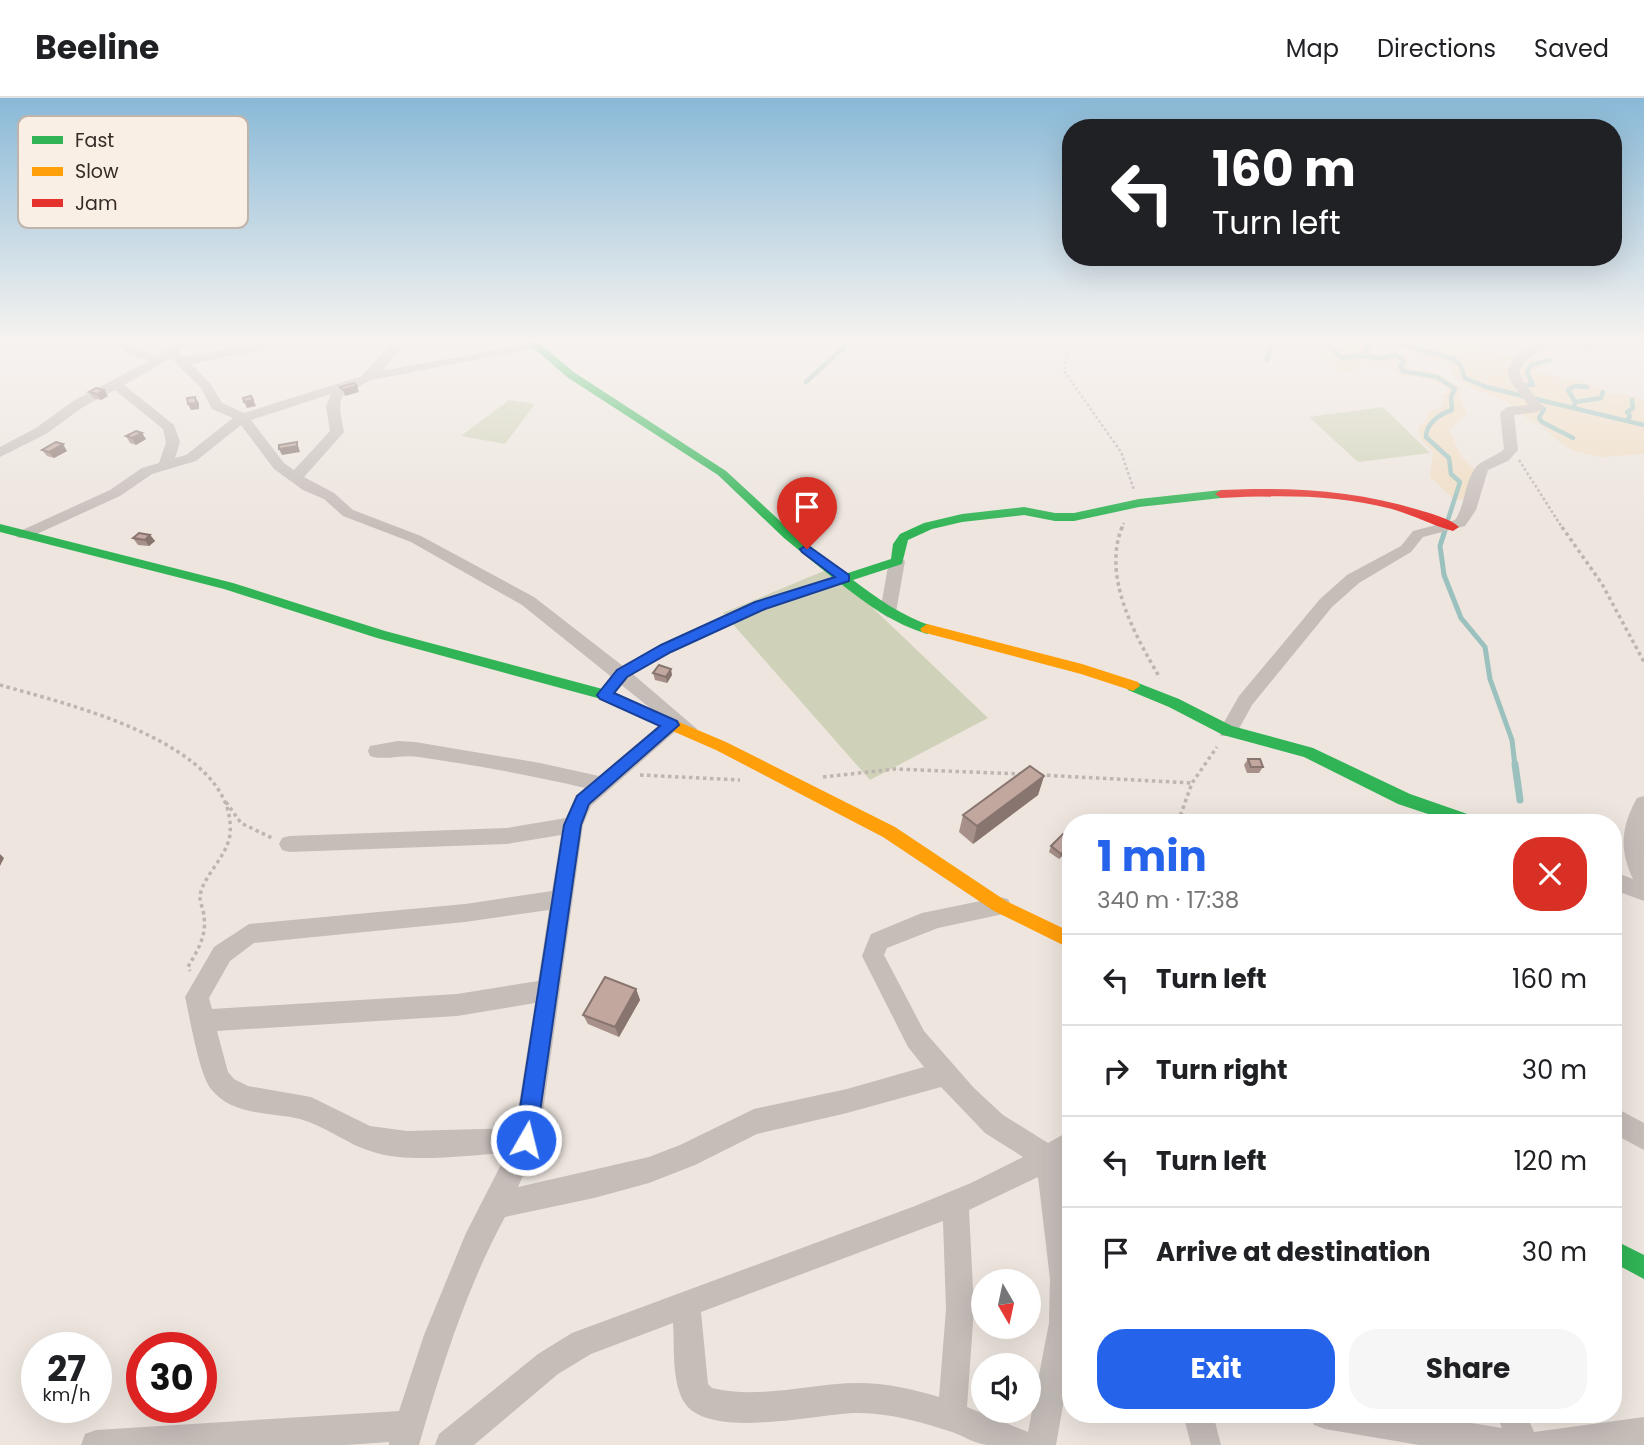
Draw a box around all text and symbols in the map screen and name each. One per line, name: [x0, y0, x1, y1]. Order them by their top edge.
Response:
text: Beeline: [35, 24, 159, 71]
text: Map: [1286, 32, 1339, 65]
text: Directions: [1377, 32, 1496, 65]
text: Saved: [1534, 32, 1609, 65]
legend: [18, 116, 248, 228]
text: Fast: [75, 127, 114, 154]
text: 160 m: [1212, 135, 1356, 203]
icon: left: [1097, 147, 1188, 238]
text: Slow: [75, 158, 119, 185]
text: Jam: [75, 190, 117, 217]
text: Turn left: [1212, 200, 1341, 245]
pin: [777, 477, 837, 549]
icon: arrive: [788, 488, 826, 526]
text: 1 min: [1097, 827, 1207, 886]
button: close: [1513, 837, 1587, 911]
text: 340 m · 17:38: [1097, 884, 1239, 916]
icon: left: [1097, 961, 1135, 999]
text: Turn left: [1156, 961, 1267, 997]
text: 160 m: [1512, 961, 1587, 997]
icon: right: [1097, 1052, 1135, 1090]
text: Turn right: [1156, 1052, 1288, 1088]
text: 30 m: [1522, 1052, 1587, 1088]
position arrow: [489, 1103, 563, 1177]
icon: left: [1097, 1143, 1135, 1181]
text: Turn left: [1156, 1143, 1267, 1179]
text: 120 m: [1514, 1143, 1587, 1179]
icon: arrive: [1097, 1234, 1135, 1272]
text: Arrive at destination: [1156, 1234, 1431, 1270]
text: 30 m: [1522, 1234, 1587, 1270]
north arrow: [971, 1269, 1041, 1339]
map controls: [971, 1269, 1041, 1423]
button: Exit: [1097, 1329, 1335, 1409]
button: Share: [1349, 1329, 1587, 1409]
speed limit sign: 30: [126, 1332, 217, 1423]
text: 27: [47, 1344, 86, 1393]
button: sound: [971, 1353, 1041, 1423]
text: km/h: [43, 1382, 90, 1407]

